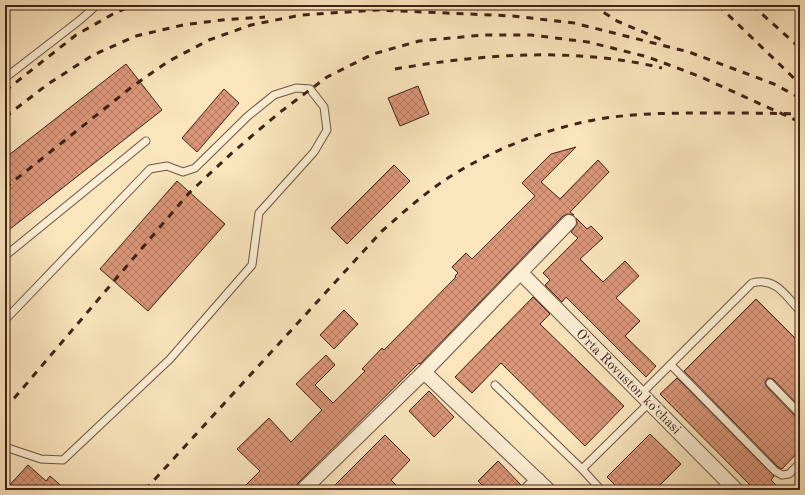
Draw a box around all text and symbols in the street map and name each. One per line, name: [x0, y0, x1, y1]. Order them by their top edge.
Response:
street label: Oʻrta Rovuston koʻchasi: [573, 326, 684, 437]

